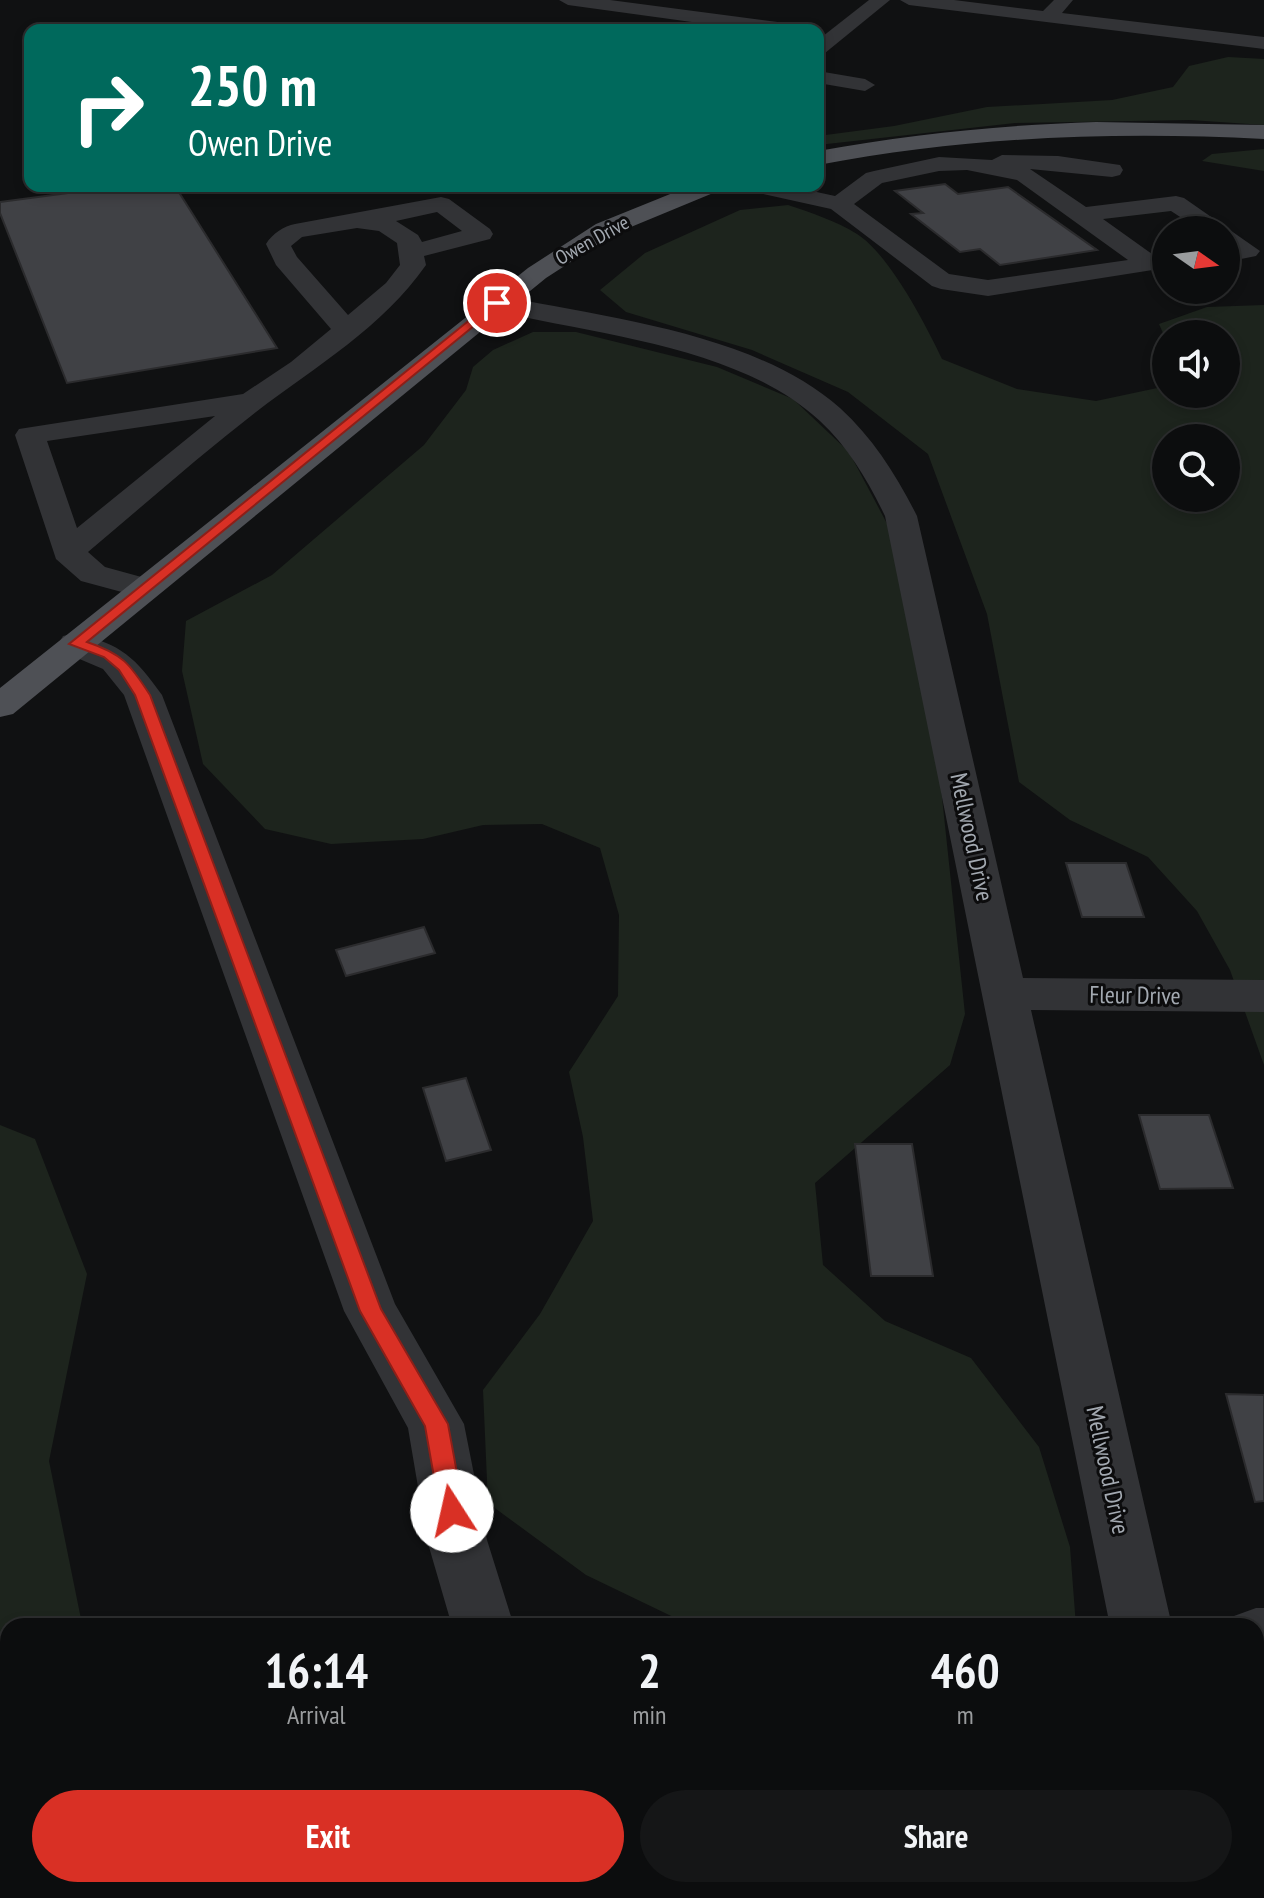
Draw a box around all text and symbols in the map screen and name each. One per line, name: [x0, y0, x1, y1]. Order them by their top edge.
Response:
text: 250 m: [188, 49, 317, 121]
icon: right: [56, 56, 160, 160]
text: Owen Drive: [188, 119, 332, 166]
street label: Owen Drive: [551, 209, 633, 271]
north arrow: [1152, 216, 1240, 304]
map controls: [1152, 216, 1240, 512]
pin: [463, 269, 531, 337]
icon: arrive: [475, 281, 519, 325]
button: sound: [1152, 320, 1240, 408]
button: search: [1152, 424, 1240, 512]
street label: Mellwood Drive: [943, 770, 1001, 904]
street label: Fleur Drive: [1089, 979, 1181, 1011]
street label: Mellwood Drive: [1079, 1403, 1137, 1537]
position arrow: [410, 1469, 494, 1553]
text: 16:14: [264, 1639, 368, 1701]
text: 2: [638, 1639, 661, 1701]
text: 460: [931, 1639, 1000, 1701]
text: Arrival: [287, 1698, 346, 1731]
text: min: [632, 1698, 666, 1731]
text: m: [957, 1698, 974, 1731]
button: Exit: [32, 1790, 624, 1882]
button: Share: [640, 1790, 1232, 1882]

